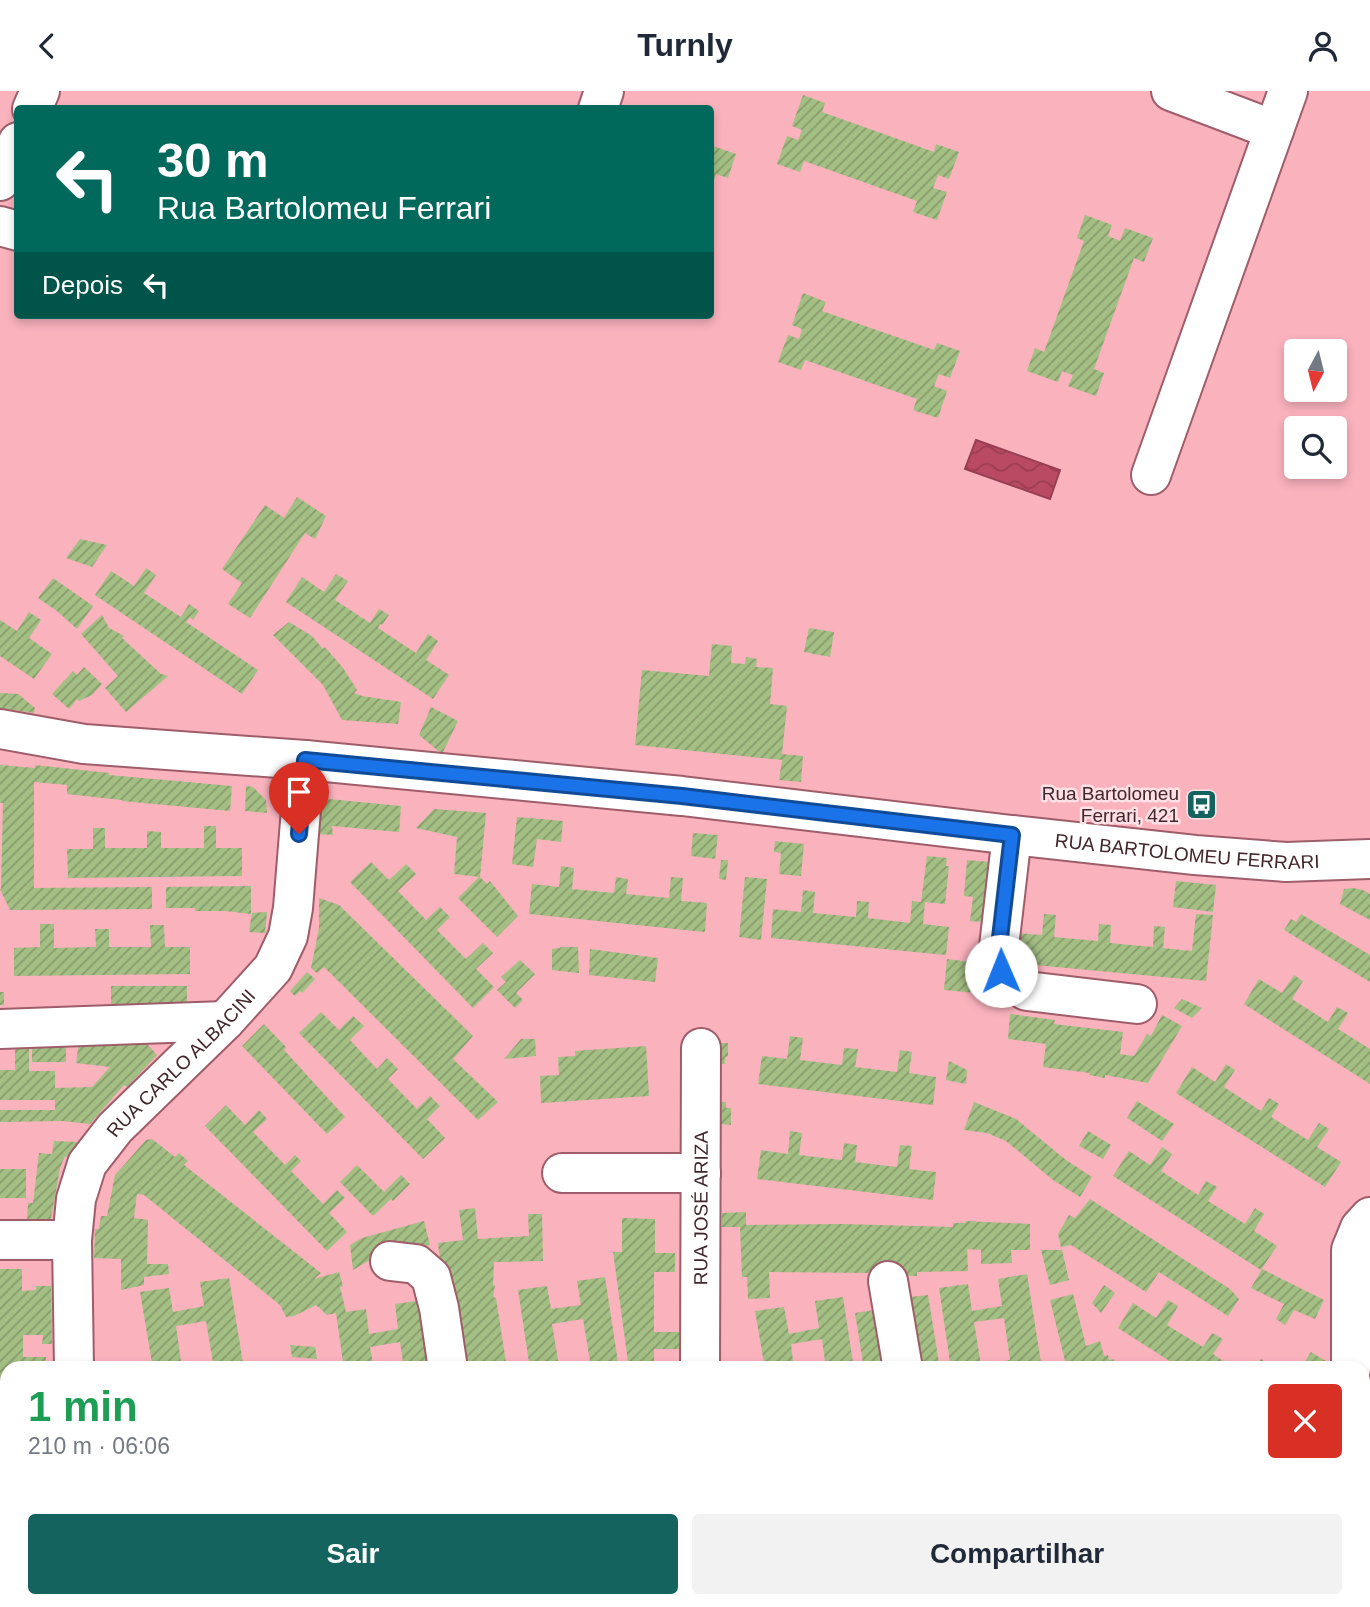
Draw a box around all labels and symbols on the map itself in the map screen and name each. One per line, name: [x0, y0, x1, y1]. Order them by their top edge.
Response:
north arrow: [1284, 339, 1348, 403]
pin: [269, 762, 329, 834]
place label: Rua Bartolomeu Ferrari, 421: [1042, 783, 1179, 826]
bus stop icon: Rua Bartolomeu Ferrari, 421: [1185, 787, 1219, 821]
street label: RUA BARTOLOMEU FERRARI: [1054, 830, 1320, 873]
position arrow: [964, 934, 1038, 1008]
street label: RUA CARLO ALBACINI: [102, 985, 260, 1141]
street label: RUA JOSÉ ARIZA: [690, 1131, 712, 1285]

